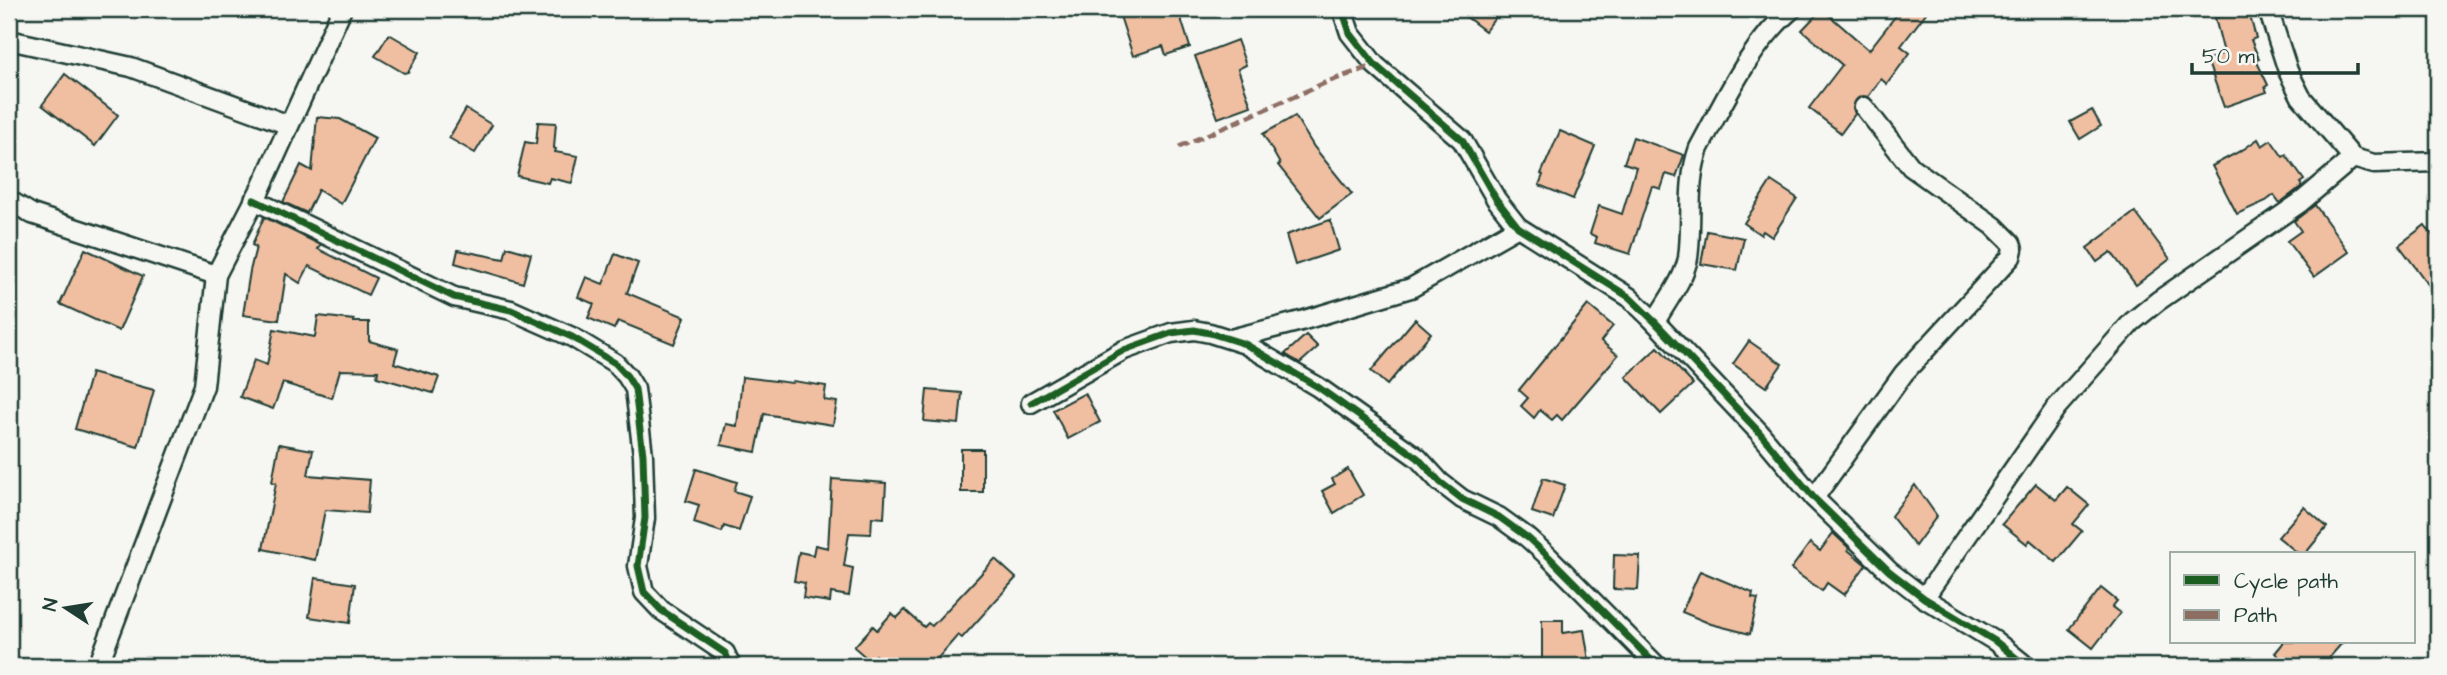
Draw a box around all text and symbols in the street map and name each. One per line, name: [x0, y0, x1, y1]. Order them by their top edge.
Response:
scale bar: [2192, 32, 2358, 76]
text: 50 m: [2202, 42, 2256, 71]
legend: [2170, 552, 2416, 644]
text: Cycle path: [2234, 567, 2339, 598]
north arrow: [32, 574, 102, 644]
text: N: [36, 596, 65, 613]
text: Path: [2234, 601, 2278, 630]

